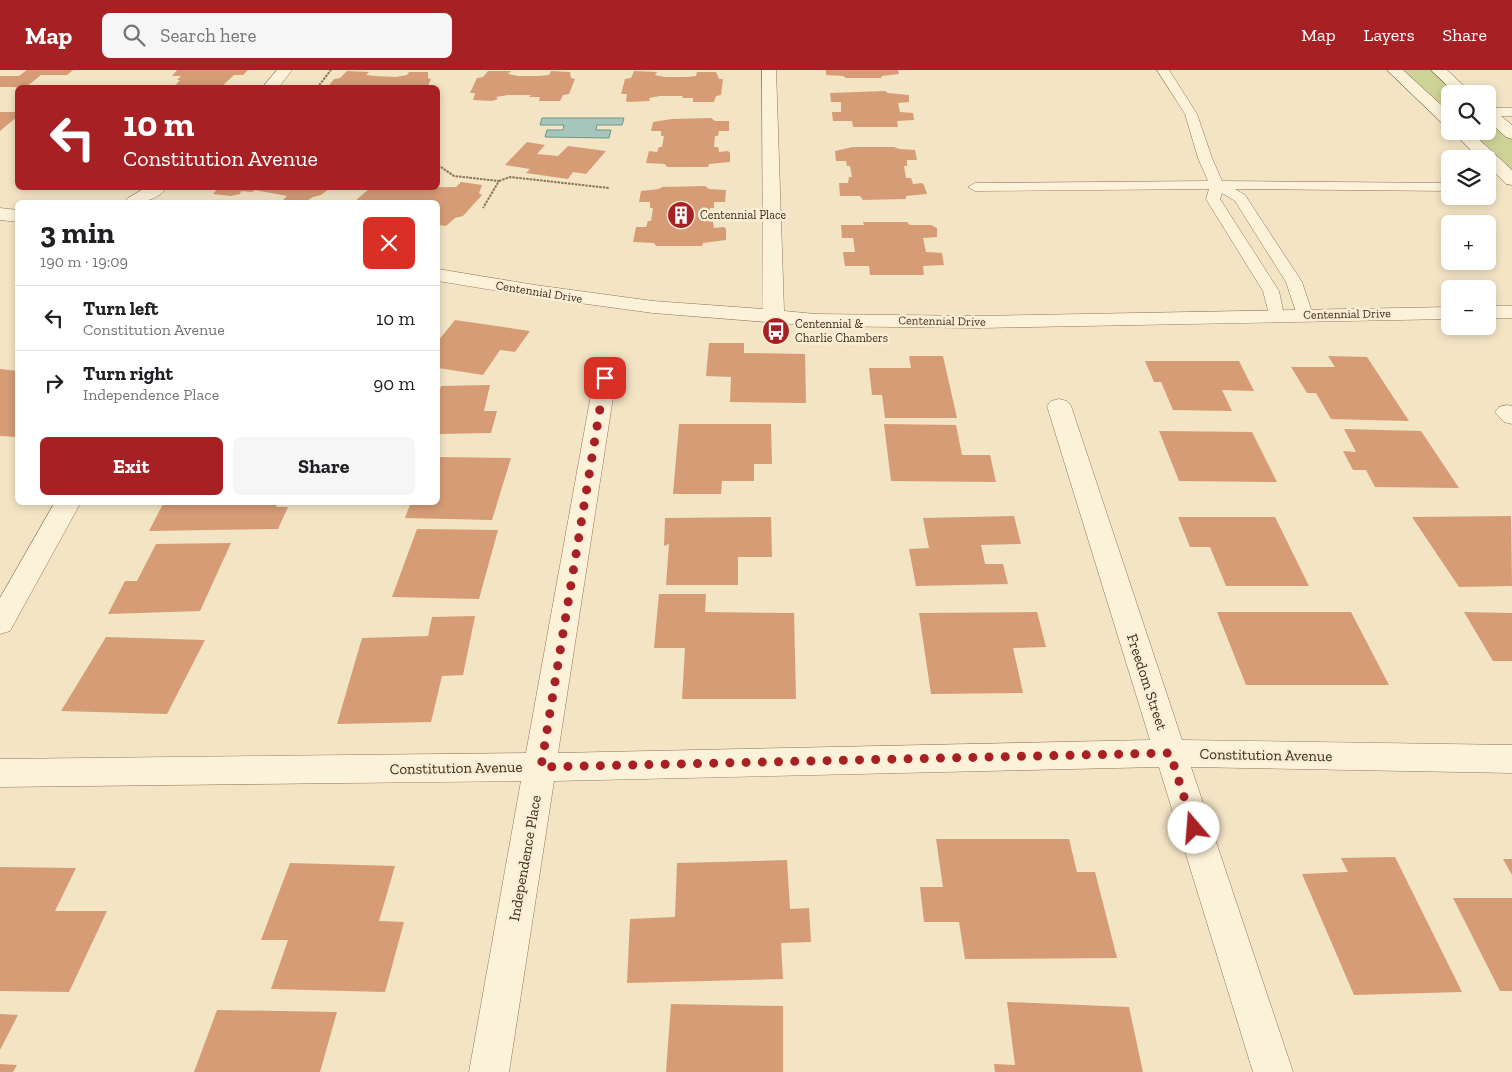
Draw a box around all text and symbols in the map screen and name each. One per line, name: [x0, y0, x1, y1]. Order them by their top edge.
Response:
search box: [102, 13, 452, 58]
text: Map: [25, 21, 72, 50]
icon: search: [120, 21, 148, 49]
text: Search here: [160, 24, 257, 47]
text: Map: [1301, 24, 1336, 46]
text: Layers: [1364, 24, 1415, 46]
text: Share: [1443, 24, 1487, 46]
map controls: [1441, 85, 1496, 335]
button: search: [1441, 85, 1496, 140]
text: 10 m: [123, 103, 195, 145]
icon: left: [40, 105, 105, 170]
text: Constitution Avenue: [123, 145, 318, 172]
button: layers: [1441, 150, 1496, 205]
building icon: Centennial Place: [666, 200, 696, 230]
place label: Centennial Place: [700, 208, 787, 222]
text: 3 min: [40, 215, 115, 251]
button: +: [1441, 215, 1496, 270]
button: close: [363, 217, 415, 269]
text: 190 m · 19:09: [40, 252, 128, 271]
street label: Centennial Drive: [495, 278, 584, 306]
button: −: [1441, 280, 1496, 335]
text: Turn left: [83, 297, 158, 320]
icon: left: [40, 304, 68, 332]
street label: Centennial Drive: [1303, 306, 1391, 322]
text: 10 m: [376, 307, 415, 330]
street label: Centennial Drive: [898, 313, 986, 329]
bus stop icon: Centennial & Charlie Chambers: [761, 316, 791, 346]
place label: Centennial & Charlie Chambers: [795, 317, 888, 345]
text: Constitution Avenue: [83, 320, 225, 339]
pin: [584, 357, 626, 399]
text: Turn right: [83, 362, 173, 385]
icon: arrive: [591, 364, 619, 392]
icon: right: [40, 369, 68, 397]
text: 90 m: [373, 372, 415, 395]
text: Independence Place: [83, 385, 219, 404]
button: Exit: [40, 437, 223, 495]
button: Share: [233, 437, 415, 495]
street label: Freedom Street: [1123, 631, 1171, 733]
street label: Constitution Avenue: [1199, 745, 1333, 765]
street label: Constitution Avenue: [389, 758, 523, 778]
street label: Independence Place: [505, 794, 545, 922]
position arrow: [1167, 801, 1219, 853]

